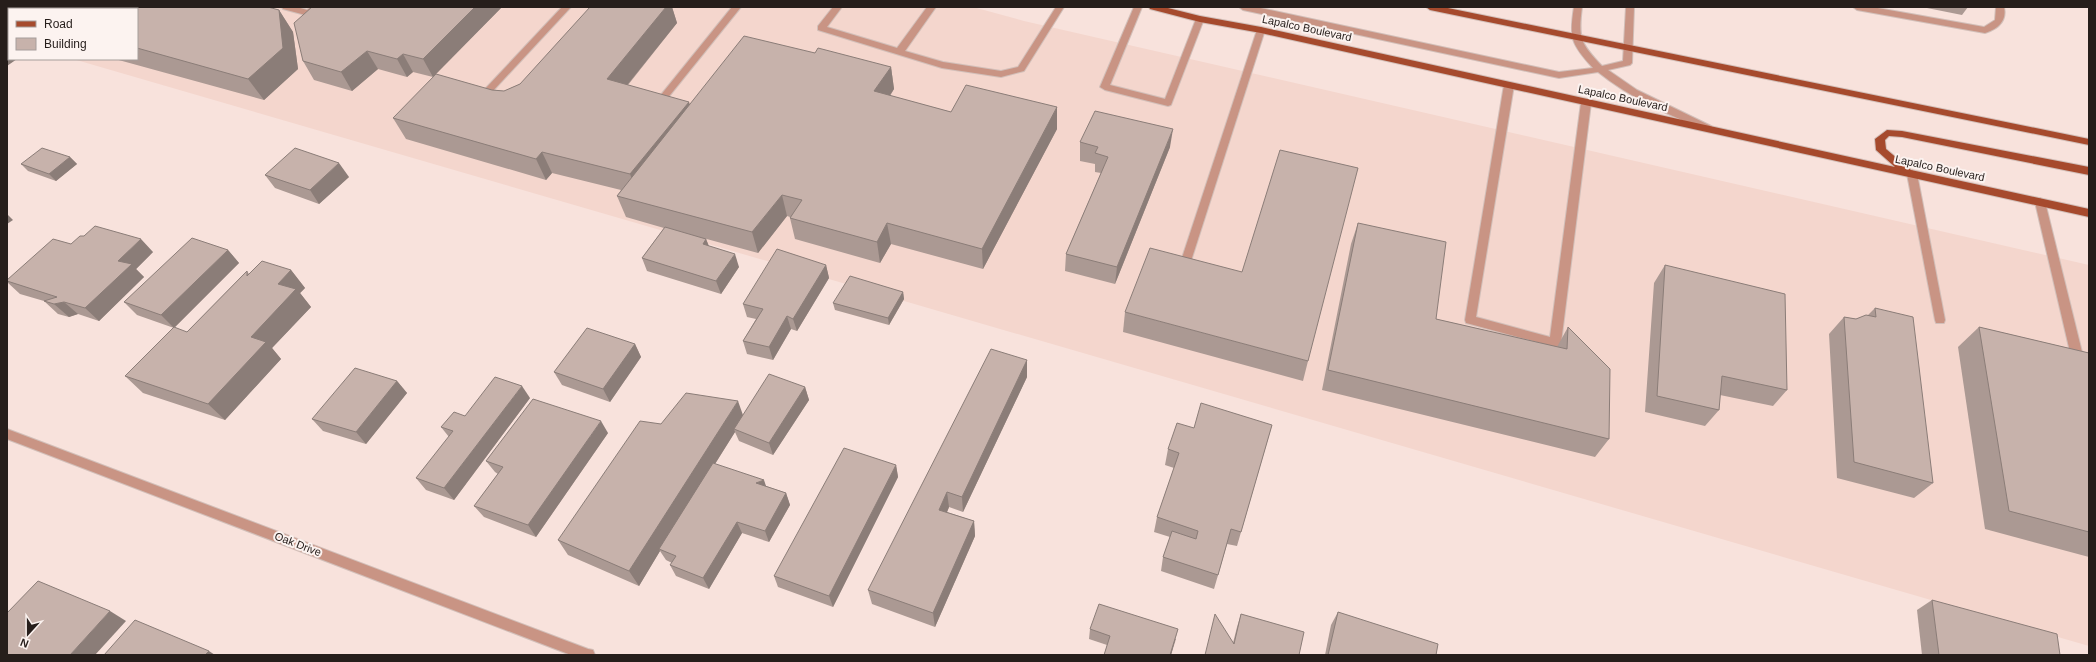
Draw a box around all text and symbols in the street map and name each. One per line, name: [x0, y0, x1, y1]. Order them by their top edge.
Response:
legend: [8, 8, 138, 60]
street label: Lapalco Boulevard: [1261, 13, 1353, 43]
text: Road: [44, 17, 73, 31]
text: Building: [44, 37, 87, 51]
street label: Lapalco Boulevard: [1577, 83, 1669, 113]
street label: Lapalco Boulevard: [1894, 153, 1986, 183]
street label: Oak Drive: [273, 530, 323, 558]
north arrow: [8, 614, 48, 654]
text: N: [19, 636, 30, 650]

